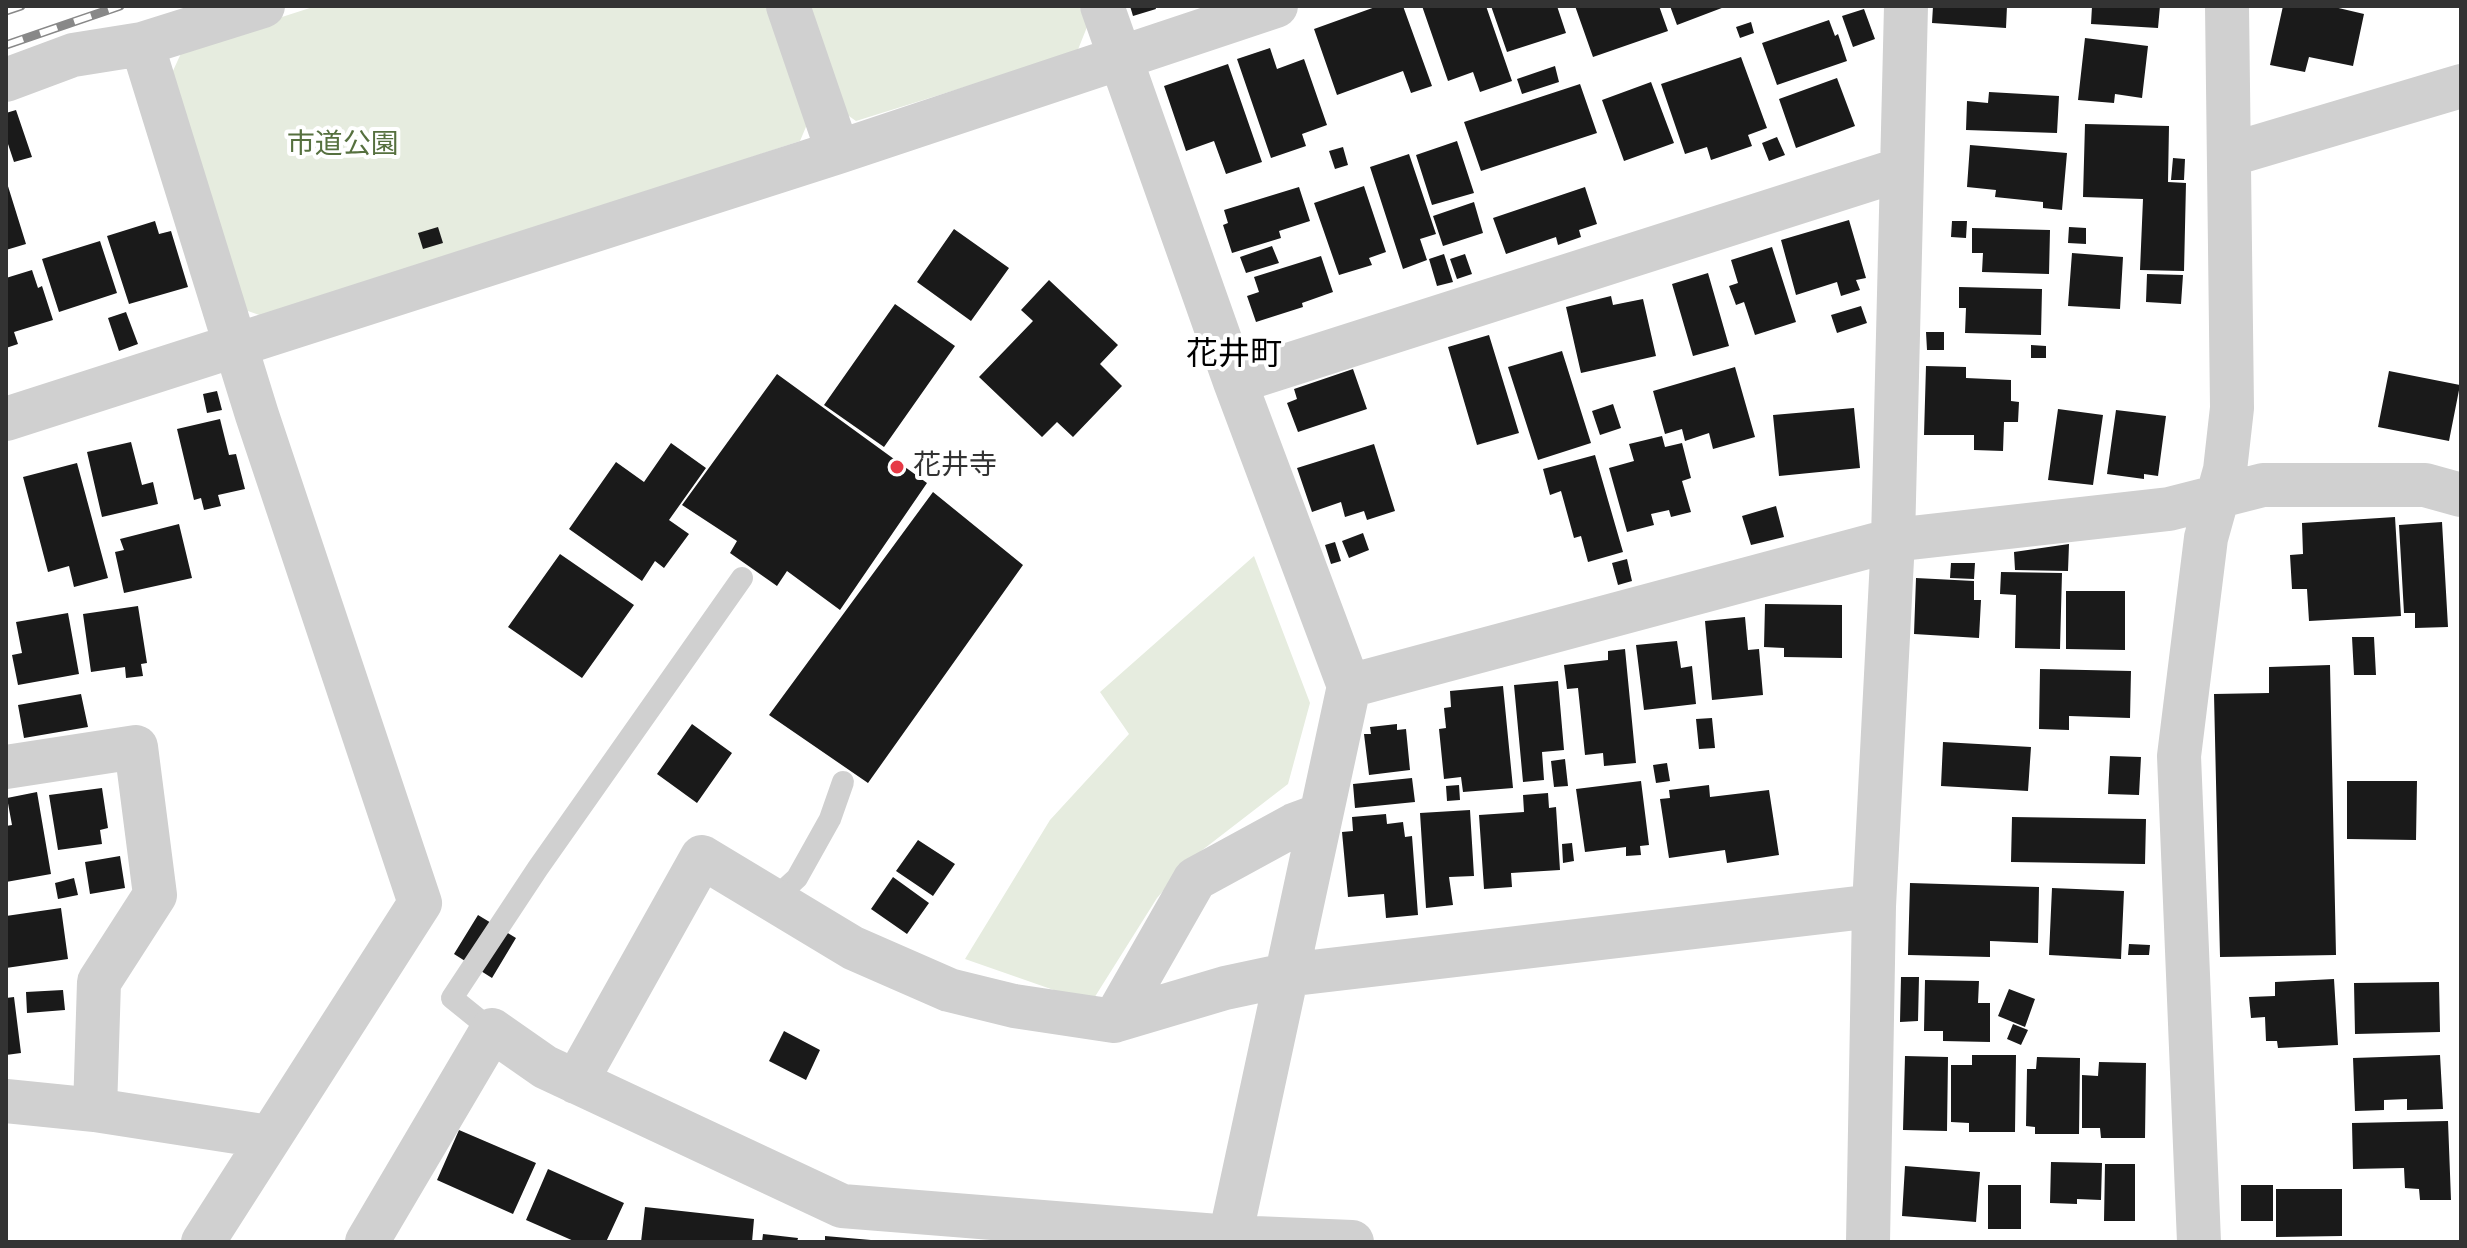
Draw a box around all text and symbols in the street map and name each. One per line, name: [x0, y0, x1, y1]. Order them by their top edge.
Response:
park label: 市道公園: [287, 129, 399, 163]
district label: 花井町: [1186, 337, 1282, 375]
place label: 花井寺: [913, 450, 997, 484]
marker: 花井寺: [888, 458, 906, 476]

